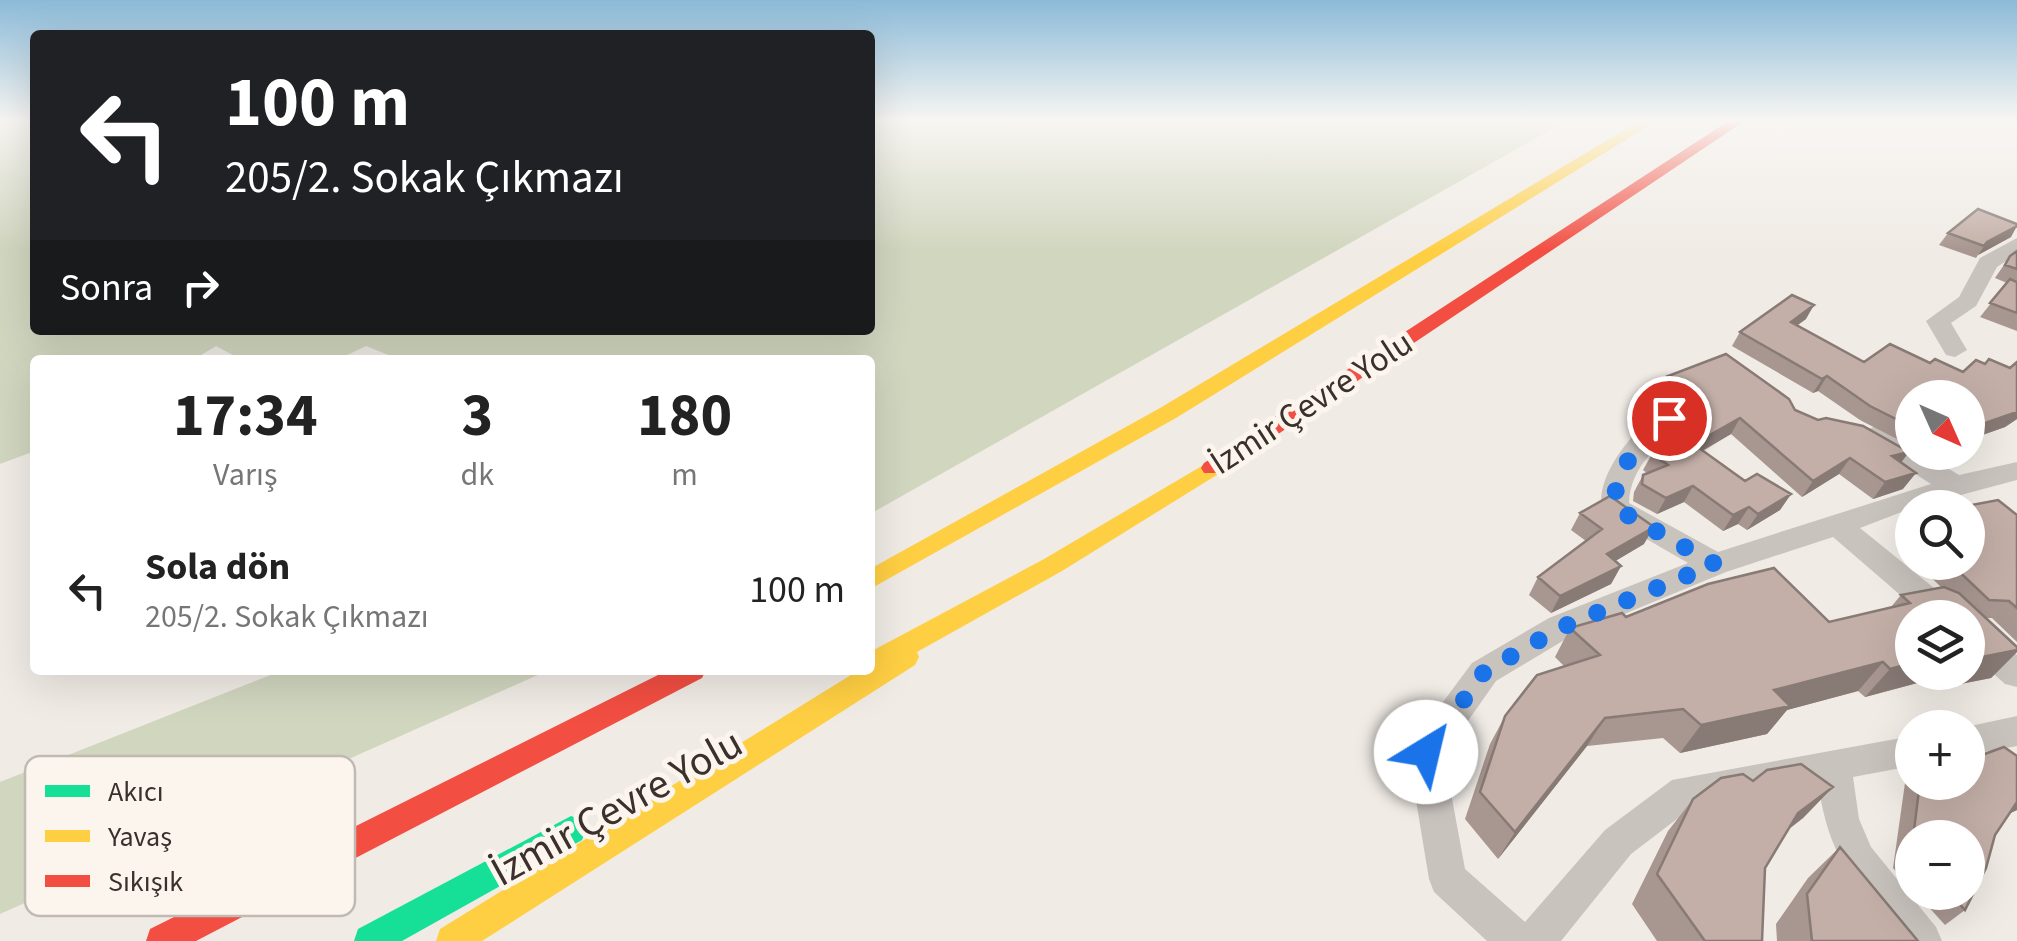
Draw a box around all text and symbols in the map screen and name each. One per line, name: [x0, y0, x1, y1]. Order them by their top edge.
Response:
text: 100 m: [225, 53, 410, 153]
icon: left: [60, 70, 190, 200]
text: 205/2. Sokak Çıkmazı: [225, 146, 624, 210]
icon: right: [173, 260, 228, 315]
text: Sonra: [60, 261, 153, 315]
street label: İzmir Çevre Yolu: [1200, 318, 1423, 487]
text: 17:34: [173, 374, 318, 459]
text: 3: [461, 374, 493, 459]
text: 180: [637, 374, 732, 459]
pin: [1627, 376, 1712, 461]
north arrow: [1895, 380, 1985, 470]
map controls: [1895, 380, 1985, 910]
icon: arrive: [1642, 391, 1697, 446]
text: Varış: [213, 452, 277, 498]
text: dk: [461, 452, 494, 498]
text: m: [671, 452, 698, 498]
button: search: [1895, 490, 1985, 580]
text: Sola dön: [145, 540, 290, 594]
icon: left: [60, 563, 115, 618]
text: 100 m: [749, 563, 845, 617]
text: 205/2. Sokak Çıkmazı: [145, 594, 429, 640]
button: layers: [1895, 600, 1985, 690]
position arrow: [1374, 700, 1478, 804]
button: +: [1895, 710, 1985, 800]
street label: İzmir Çevre Yolu: [480, 714, 754, 902]
legend: [25, 756, 355, 916]
text: Akıcı: [108, 772, 164, 812]
text: Yavaş: [107, 817, 172, 857]
button: −: [1895, 820, 1985, 910]
text: Sıkışık: [108, 862, 183, 902]

